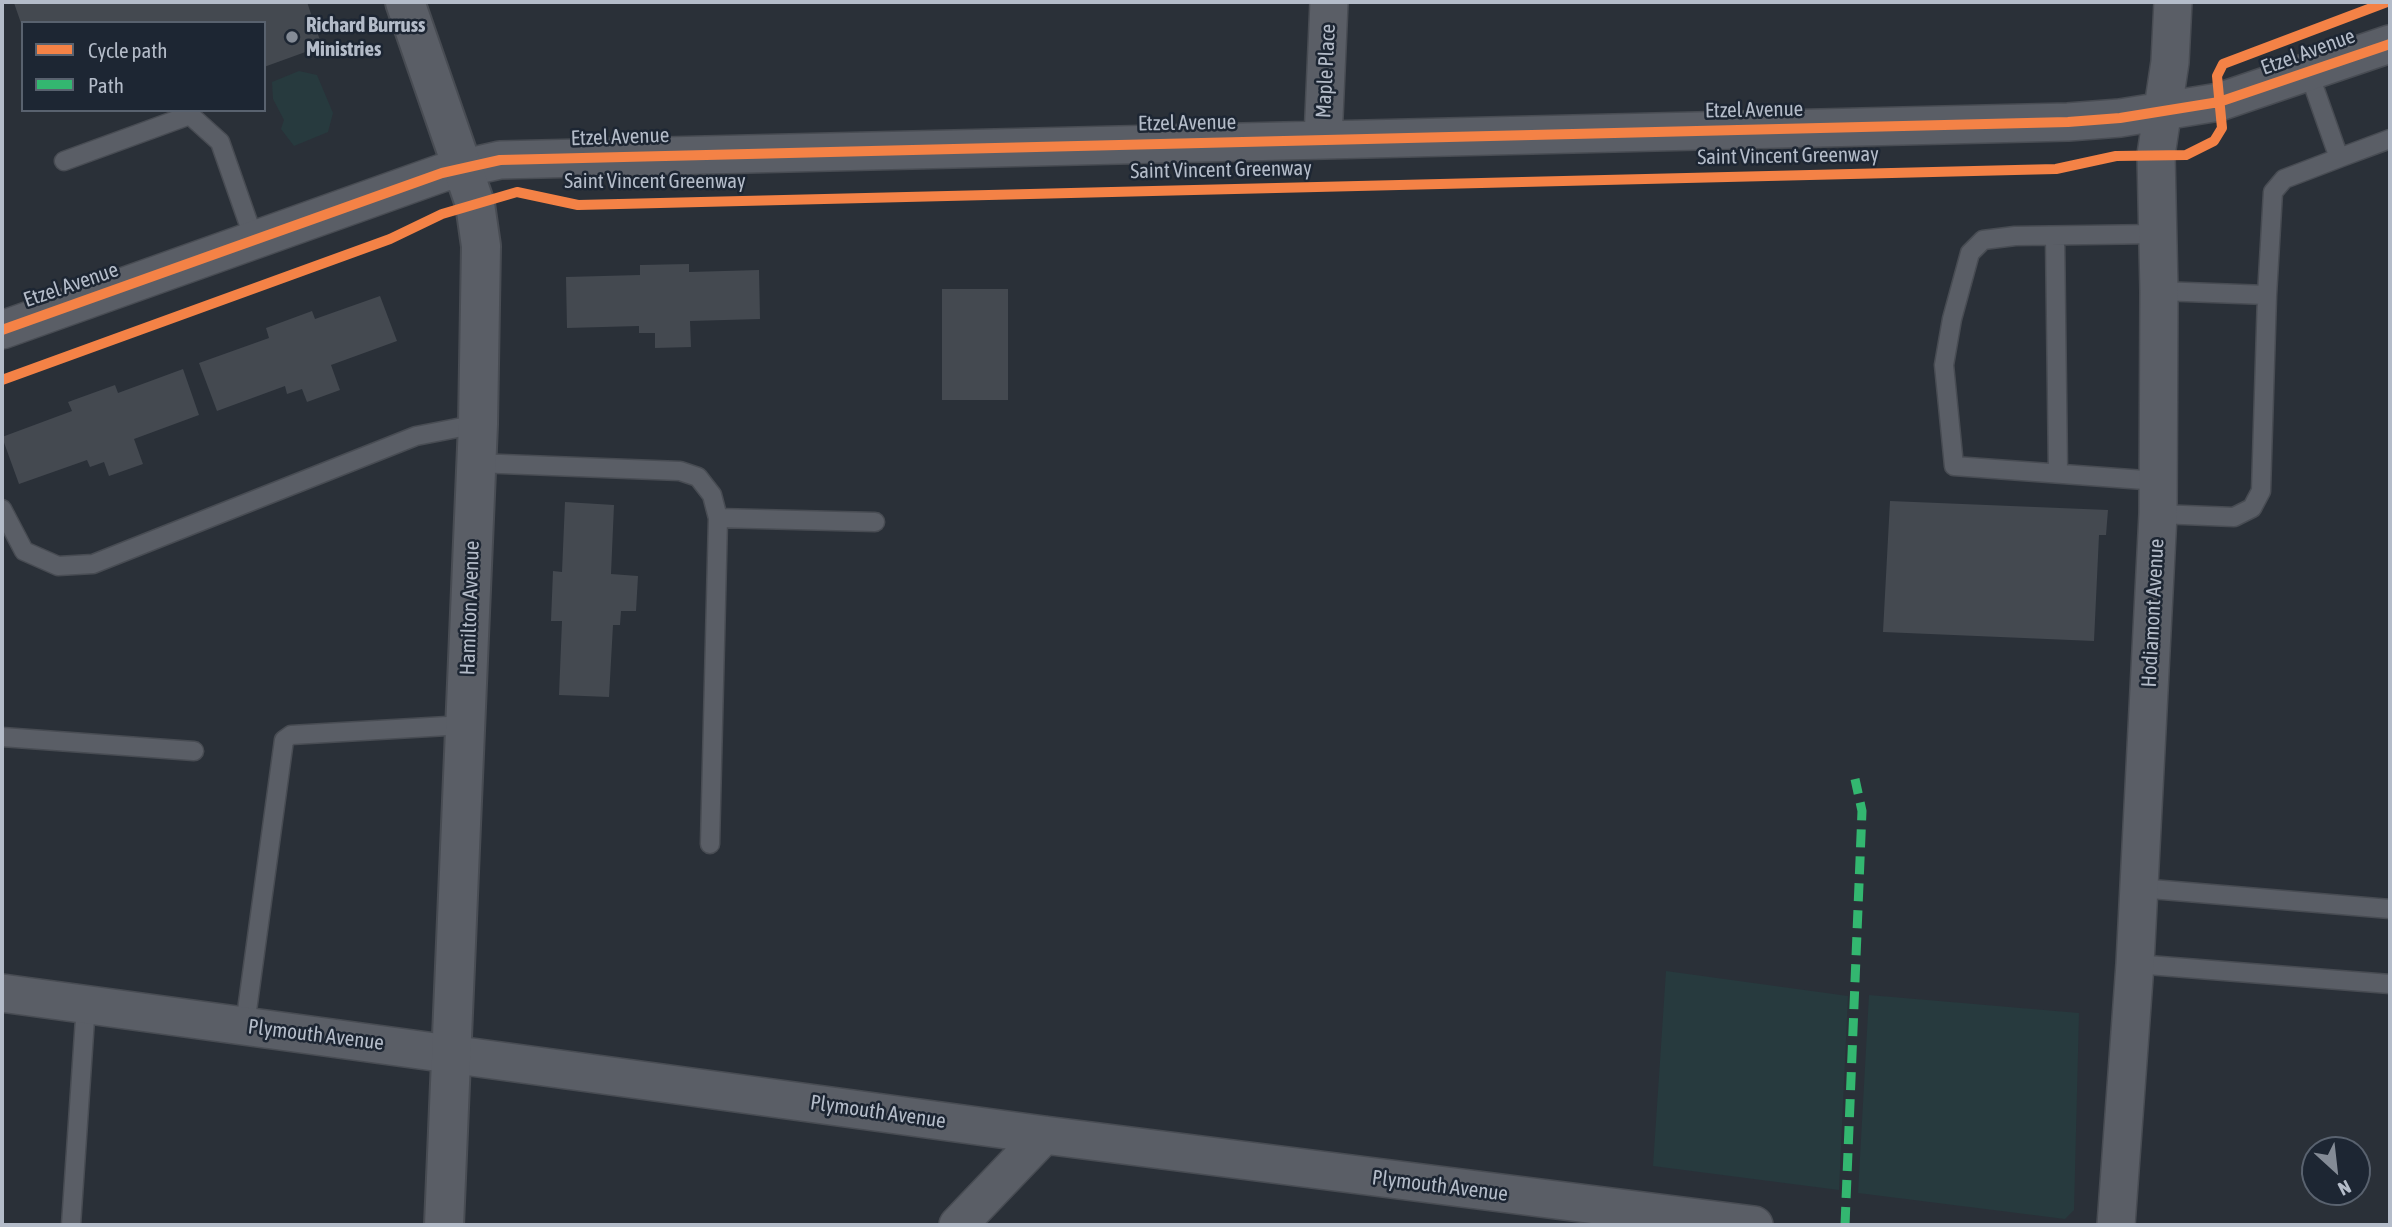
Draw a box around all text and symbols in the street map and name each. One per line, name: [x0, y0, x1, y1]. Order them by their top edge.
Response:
place label: Richard Burruss Ministries: [306, 12, 426, 62]
legend: [21, 21, 266, 112]
street label: Maple Place: [1311, 23, 1341, 119]
street label: Etzel Avenue: [2257, 23, 2359, 81]
marker: Richard Burruss Ministries: [284, 29, 300, 45]
text: Cycle path: [88, 38, 167, 62]
text: Path: [88, 73, 124, 97]
street label: Etzel Avenue: [1705, 97, 1803, 123]
street label: Etzel Avenue: [1138, 110, 1236, 136]
street label: Etzel Avenue: [570, 123, 670, 151]
street label: Saint Vincent Greenway: [1697, 142, 1879, 170]
street label: Saint Vincent Greenway: [1130, 156, 1312, 184]
street label: Saint Vincent Greenway: [564, 168, 746, 194]
street label: Etzel Avenue: [20, 257, 122, 313]
street label: Hodiamont Avenue: [2137, 538, 2169, 688]
street label: Hamilton Avenue: [455, 540, 485, 676]
street label: Plymouth Avenue: [247, 1014, 385, 1056]
street label: Plymouth Avenue: [809, 1090, 947, 1134]
north arrow: [2301, 1136, 2371, 1206]
street label: Plymouth Avenue: [1371, 1165, 1509, 1207]
text: N: [2335, 1176, 2355, 1200]

